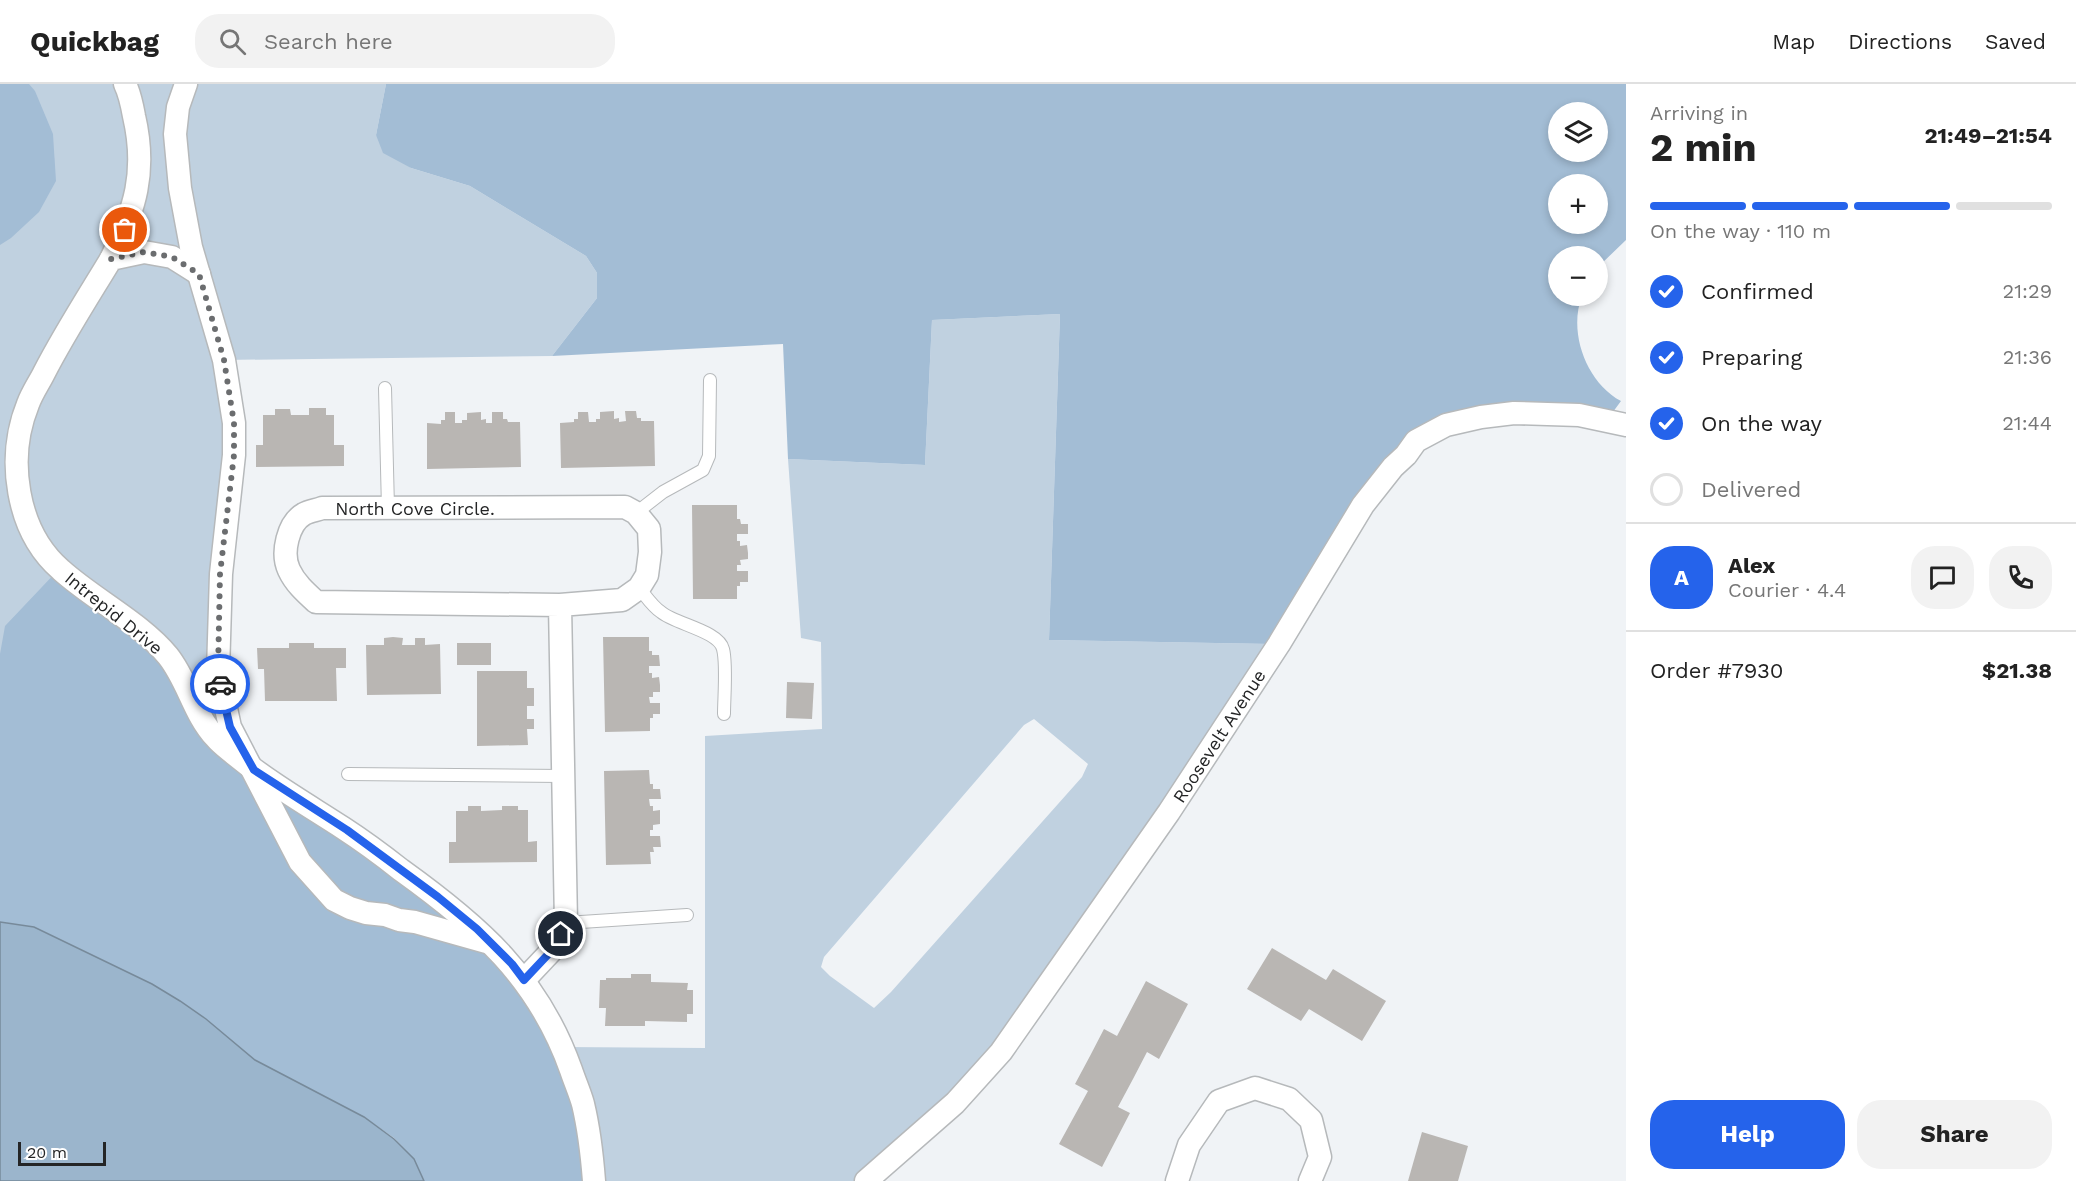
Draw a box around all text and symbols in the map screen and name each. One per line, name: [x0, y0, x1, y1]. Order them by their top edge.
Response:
search box: [195, 14, 615, 68]
text: Quickbag: [30, 25, 159, 58]
icon: search: [216, 25, 249, 58]
text: Search here: [264, 29, 393, 54]
text: Map: [1772, 29, 1815, 54]
text: Directions: [1848, 29, 1952, 54]
text: Saved: [1985, 29, 2046, 54]
text: Arriving in: [1650, 101, 1748, 125]
map controls: [1548, 102, 1608, 306]
button: layers: [1548, 102, 1608, 162]
text: 21:49–21:54: [1925, 123, 2052, 148]
text: 2 min: [1650, 125, 1757, 170]
button: +: [1548, 174, 1608, 234]
pin: [99, 204, 150, 255]
icon: bag: [108, 213, 141, 246]
text: On the way · 110 m: [1650, 219, 1831, 243]
button: −: [1548, 246, 1608, 306]
icon: check: [1650, 275, 1683, 308]
text: Confirmed: [1701, 279, 1814, 304]
text: 21:29: [2003, 279, 2052, 303]
icon: check: [1650, 341, 1683, 374]
text: Preparing: [1701, 345, 1802, 370]
text: 21:36: [2003, 345, 2052, 369]
icon: check: [1650, 407, 1683, 440]
text: On the way: [1701, 411, 1822, 436]
text: 21:44: [2002, 411, 2052, 435]
text: Delivered: [1701, 477, 1801, 502]
street label: North Cove Circle.: [335, 498, 495, 519]
button: chat: [1911, 546, 1974, 609]
button: phone: [1989, 546, 2052, 609]
text: Alex: [1728, 553, 1775, 578]
text: A: [1674, 565, 1689, 590]
street label: Intrepid Drive: [61, 567, 167, 659]
text: Courier · 4.4: [1728, 578, 1846, 602]
courier: [190, 654, 250, 714]
text: Order #7930: [1650, 658, 1783, 683]
text: $21.38: [1982, 658, 2052, 683]
street label: Roosevelt Avenue: [1168, 666, 1270, 806]
icon: car: [204, 668, 237, 701]
pin: [535, 908, 586, 959]
icon: home: [544, 917, 577, 950]
button: Help: [1650, 1100, 1845, 1169]
button: Share: [1857, 1100, 2052, 1169]
scale bar: [18, 1139, 106, 1166]
text: 20 m: [27, 1143, 67, 1162]

